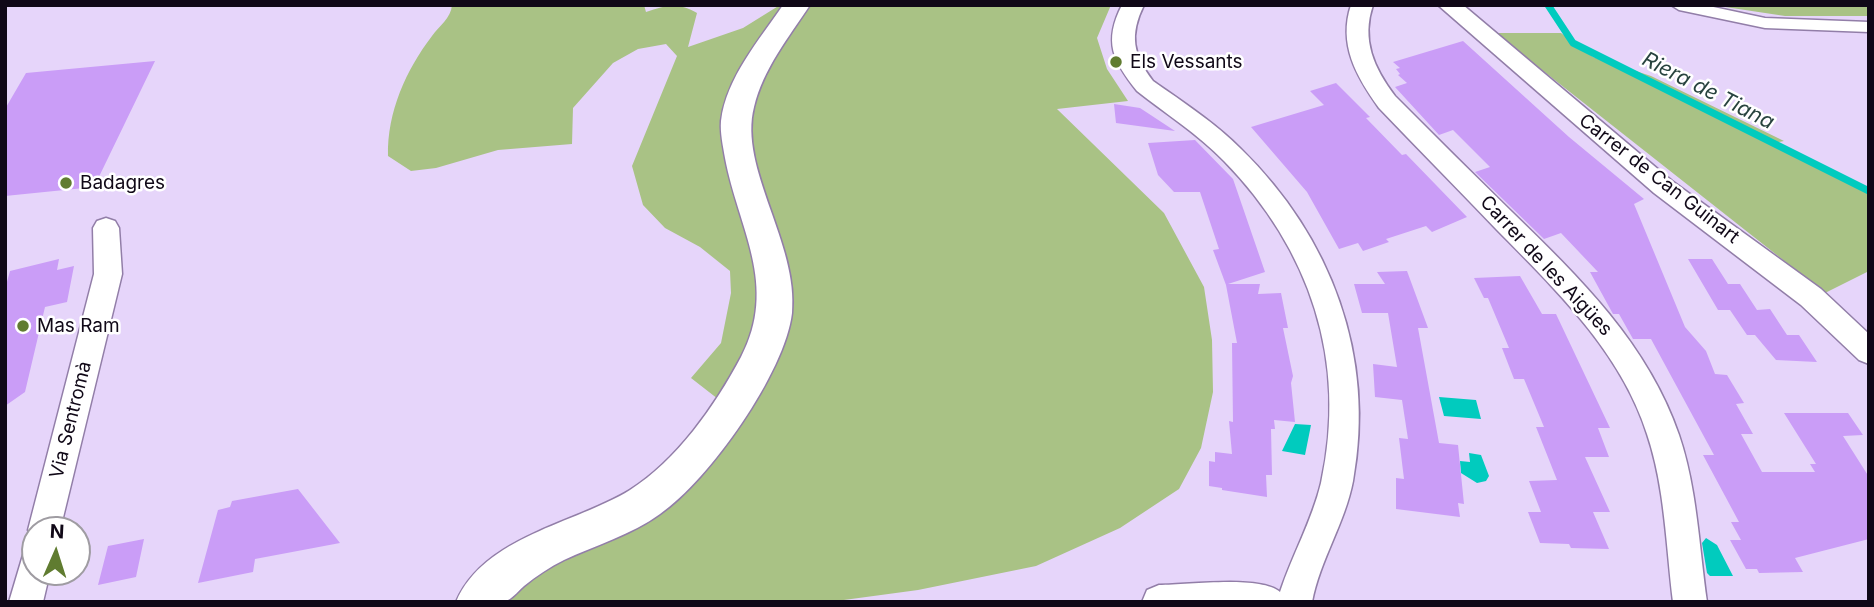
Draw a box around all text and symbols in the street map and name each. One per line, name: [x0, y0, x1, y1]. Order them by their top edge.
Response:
water label: Riera de Tiana: [1638, 47, 1778, 135]
place label: Els Vessants: [1130, 51, 1243, 73]
marker: Els Vessants: [1108, 54, 1124, 70]
street label: Carrer de Can Guinart: [1574, 109, 1744, 249]
place label: Badagres: [80, 172, 165, 194]
marker: Badagres: [58, 175, 74, 191]
street label: Carrer de les Aigües: [1475, 191, 1617, 341]
place label: Mas Ram: [37, 315, 120, 337]
marker: Mas Ram: [15, 318, 31, 334]
street label: Via Sentromà: [45, 359, 97, 481]
north arrow: [21, 516, 91, 586]
text: N: [49, 520, 65, 543]

